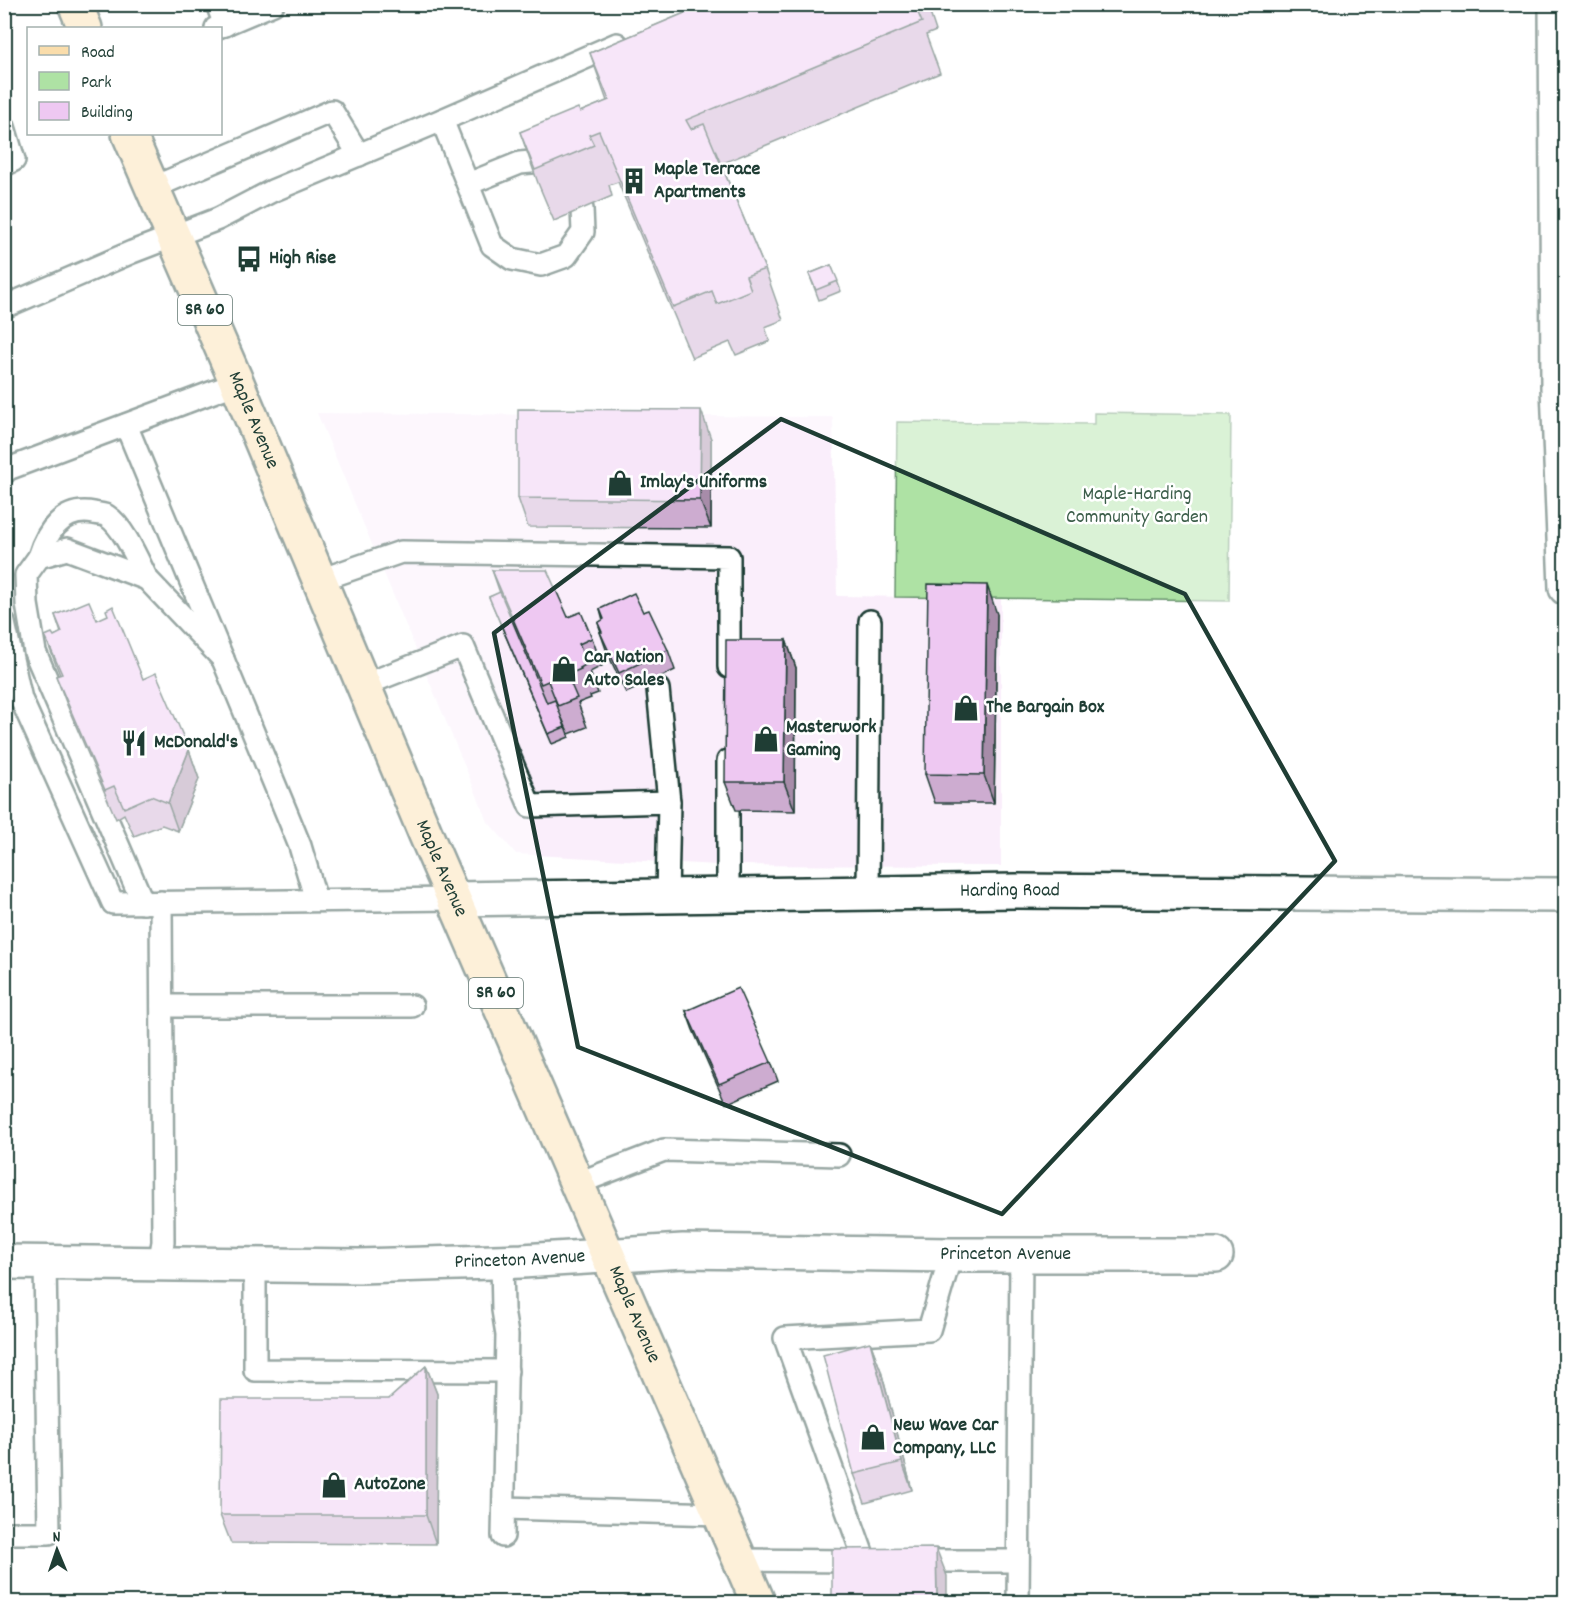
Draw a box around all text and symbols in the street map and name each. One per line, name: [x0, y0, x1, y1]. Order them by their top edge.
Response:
legend: [27, 27, 222, 135]
text: Road: [81, 41, 115, 66]
text: Park: [81, 71, 112, 96]
text: Building: [81, 101, 133, 126]
place label: Maple Terrace Apartments: [654, 156, 761, 207]
building icon: Maple Terrace Apartments: [619, 166, 649, 196]
bus stop icon: High Rise: [234, 244, 264, 274]
place label: High Rise: [269, 245, 336, 273]
road number: SR 60: [178, 295, 232, 325]
street label: Maple Avenue: [220, 367, 286, 474]
shop icon: Imlay's Uniforms: [605, 468, 635, 498]
place label: Imlay's Uniforms: [640, 469, 767, 497]
park label: Maple-Harding Community Garden: [1066, 481, 1208, 532]
place label: Car Nation Auto Sales: [584, 644, 665, 695]
shop icon: Car Nation Auto Sales: [549, 654, 579, 684]
shop icon: The Bargain Box: [951, 693, 981, 723]
place label: The Bargain Box: [986, 694, 1105, 722]
place label: Masterwork Gaming: [786, 714, 877, 765]
shop icon: Masterwork Gaming: [751, 724, 781, 754]
restaurant icon: McDonald's: [119, 728, 149, 758]
place label: McDonald's: [154, 729, 238, 757]
street label: Maple Avenue: [407, 816, 474, 922]
street label: Harding Road: [960, 877, 1060, 906]
road number: SR 60: [469, 978, 523, 1008]
street label: Princeton Avenue: [940, 1241, 1071, 1269]
street label: Princeton Avenue: [454, 1243, 586, 1277]
street label: Maple Avenue: [600, 1262, 667, 1368]
place label: New Wave Car Company, LLC: [893, 1412, 999, 1463]
shop icon: New Wave Car Company, LLC: [858, 1422, 888, 1452]
shop icon: AutoZone: [319, 1470, 349, 1500]
place label: AutoZone: [354, 1471, 426, 1499]
north arrow: [27, 1520, 87, 1580]
text: N: [52, 1526, 61, 1549]

